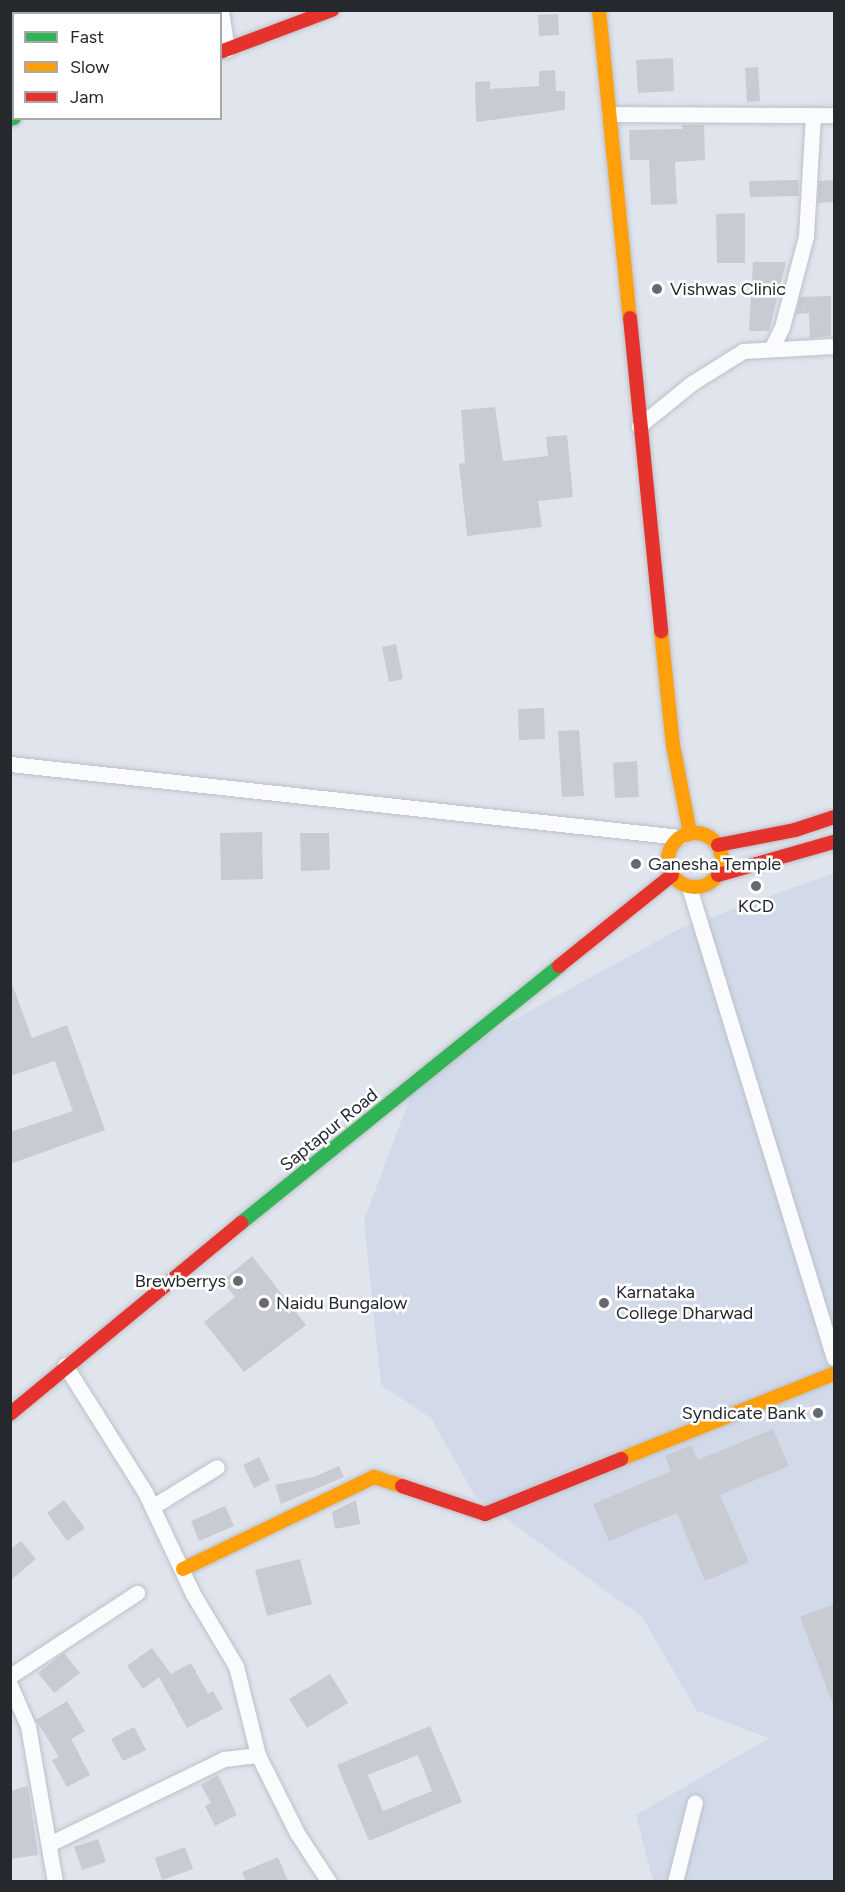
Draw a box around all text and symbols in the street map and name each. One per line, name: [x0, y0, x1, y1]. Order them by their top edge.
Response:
legend: [12, 12, 222, 120]
text: Fast: [70, 26, 104, 48]
text: Slow: [70, 56, 109, 78]
text: Jam: [70, 86, 104, 108]
place label: Vishwas Clinic: [670, 278, 786, 300]
marker: Vishwas Clinic: [648, 280, 666, 298]
place label: Ganesha Temple: [648, 853, 781, 875]
marker: Ganesha Temple: [629, 857, 643, 871]
marker: KCD: [749, 879, 763, 893]
place label: KCD: [738, 895, 774, 917]
street label: Saptapur Road: [276, 1084, 382, 1176]
place label: Brewberrys: [135, 1270, 226, 1292]
marker: Brewberrys: [231, 1274, 245, 1288]
place label: Karnataka College Dharwad: [616, 1282, 753, 1324]
place label: Naidu Bungalow: [276, 1292, 407, 1314]
marker: Naidu Bungalow: [257, 1296, 271, 1310]
marker: Karnataka College Dharwad: [597, 1296, 611, 1310]
place label: Syndicate Bank: [682, 1402, 806, 1424]
marker: Syndicate Bank: [811, 1406, 825, 1420]

